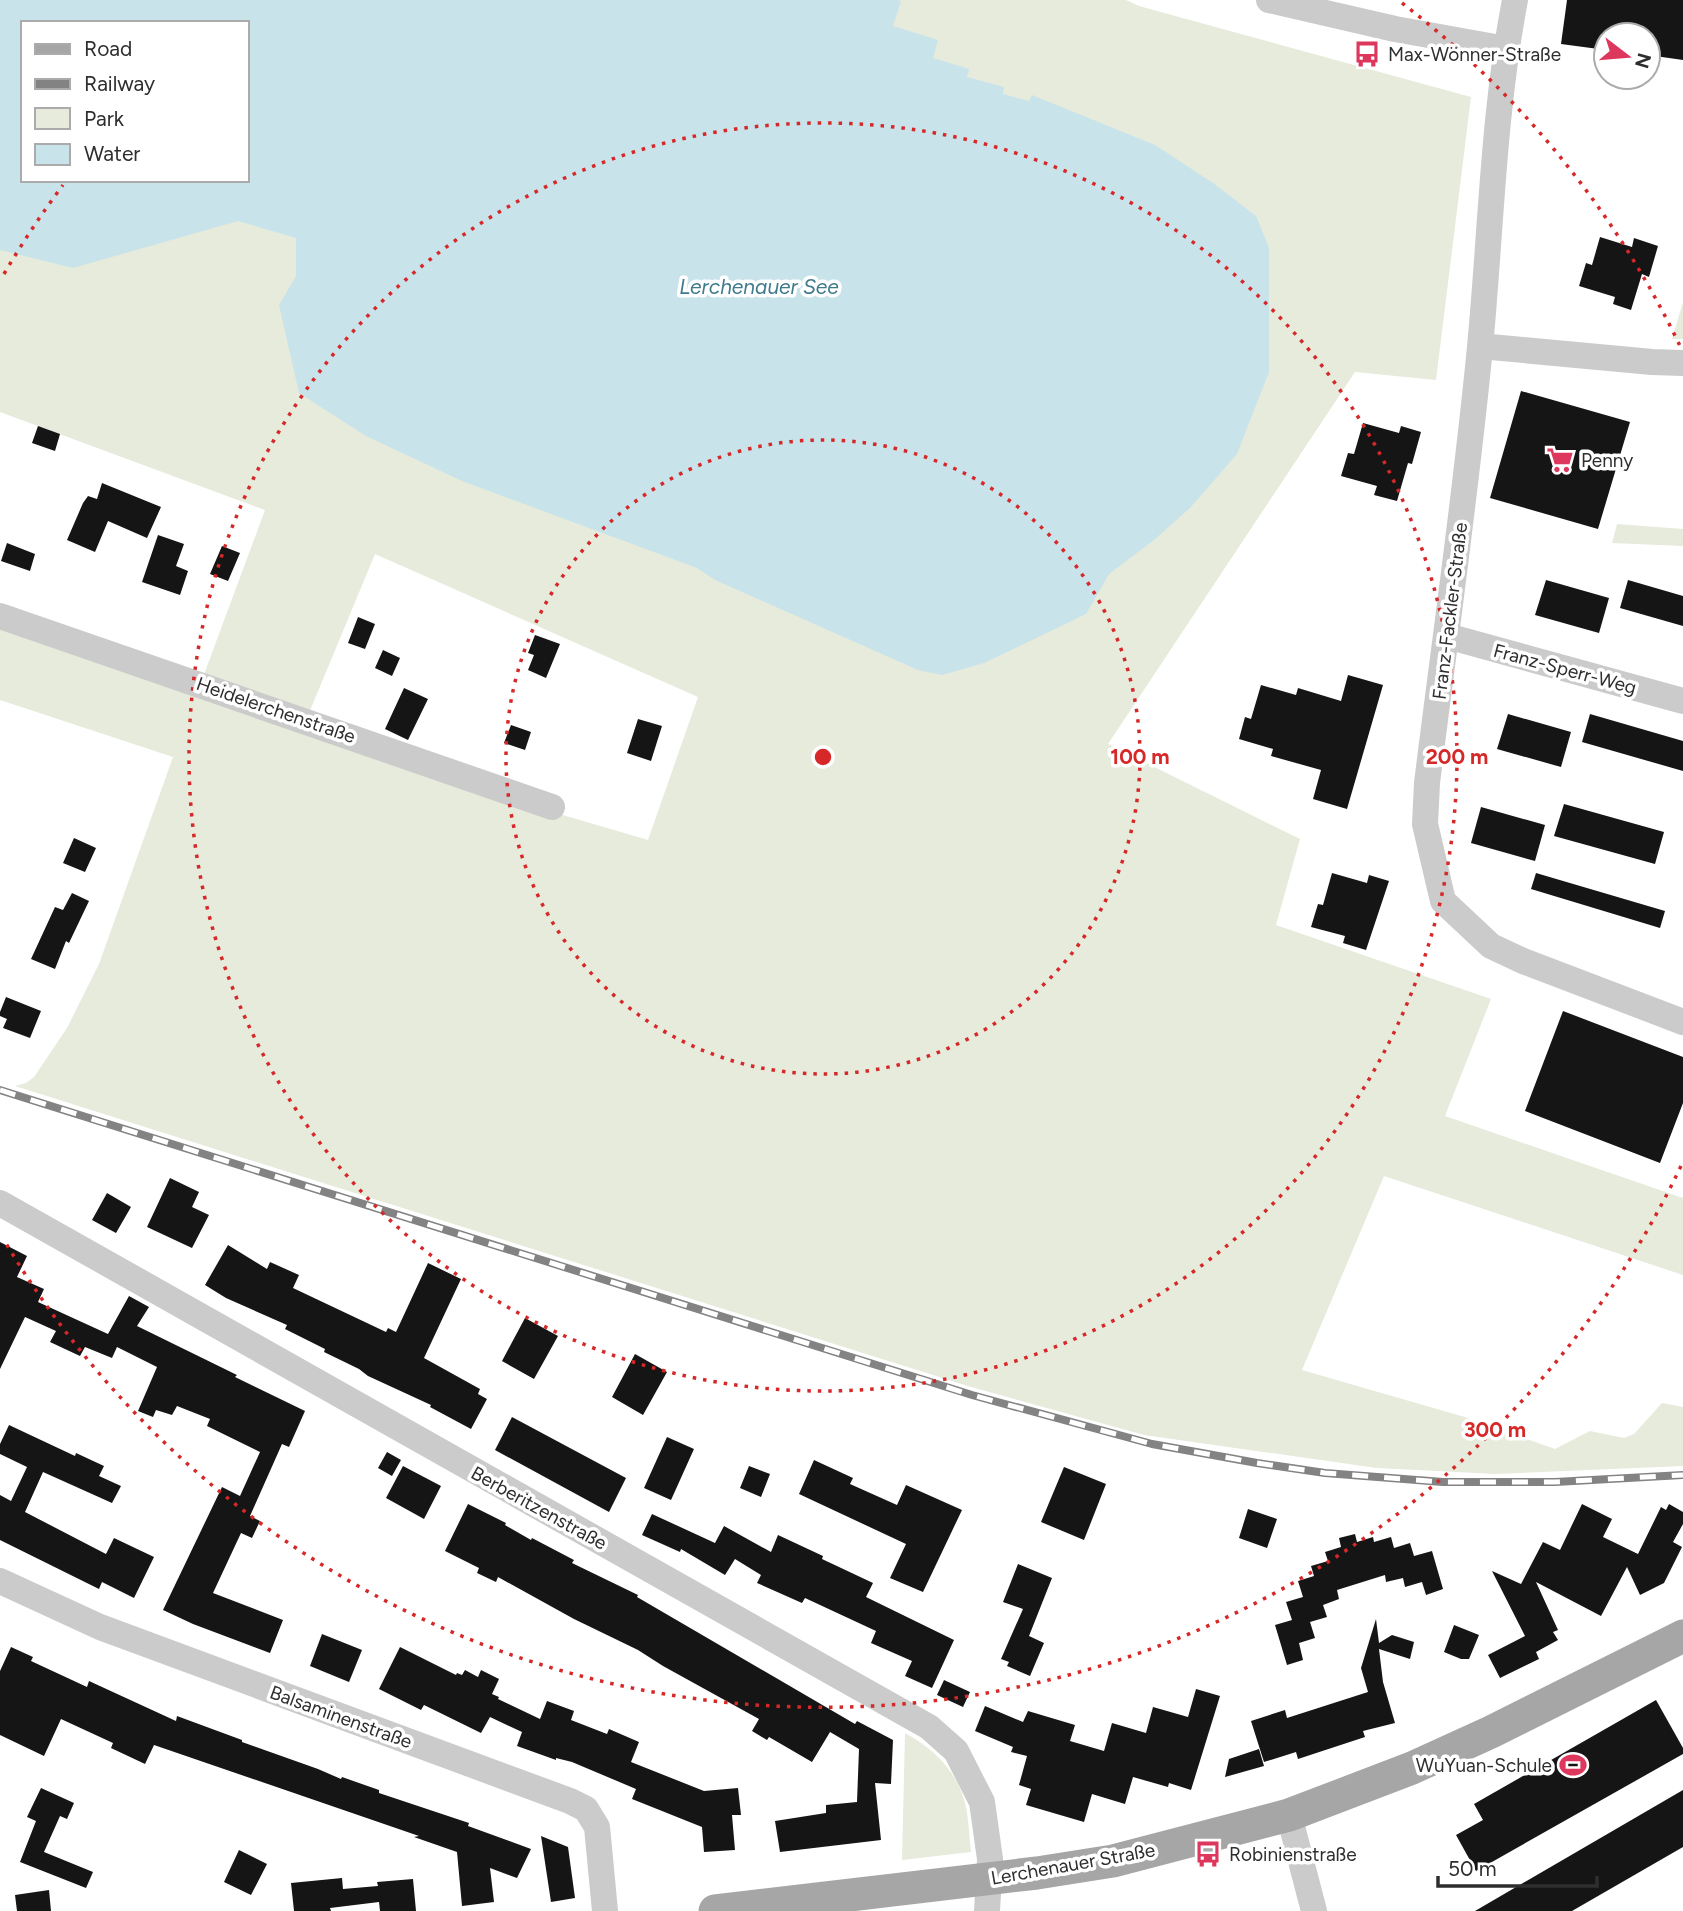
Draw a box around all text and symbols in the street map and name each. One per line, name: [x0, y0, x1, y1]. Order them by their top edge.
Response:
legend: [21, 21, 248, 182]
north arrow: [1592, 21, 1662, 91]
text: Road: [84, 36, 132, 61]
bus stop icon: Max-Wönner-Straße: [1352, 39, 1382, 69]
place label: Max-Wönner-Straße: [1388, 43, 1561, 66]
text: N: [1630, 50, 1656, 71]
text: Railway: [84, 71, 155, 96]
text: Park: [84, 106, 125, 131]
text: Water: [84, 141, 140, 166]
water label: Lerchenauer See: [679, 274, 839, 299]
supermarket icon: Penny: [1545, 445, 1575, 475]
place label: Penny: [1581, 449, 1633, 472]
street label: Franz-Fackler-Straße: [1428, 521, 1472, 701]
street label: Franz-Sperr-Weg: [1491, 639, 1639, 699]
street label: Heidelerchenstraße: [193, 672, 359, 748]
text: 100 m: [1110, 744, 1170, 769]
text: 200 m: [1426, 744, 1488, 769]
centre of rings: [811, 745, 835, 769]
text: 300 m: [1464, 1417, 1526, 1442]
street label: Berberitzenstraße: [467, 1461, 611, 1555]
street label: Balsaminenstraße: [267, 1681, 415, 1753]
sports icon: WuYuan-Schule: [1558, 1750, 1588, 1780]
place label: WuYuan-Schule: [1416, 1754, 1552, 1777]
street label: Lerchenauer Straße: [989, 1838, 1157, 1890]
bus stop icon: Robinienstraße: [1193, 1839, 1223, 1869]
place label: Robinienstraße: [1229, 1843, 1357, 1866]
scale bar: [1438, 1844, 1597, 1888]
text: 50 m: [1448, 1856, 1497, 1881]

